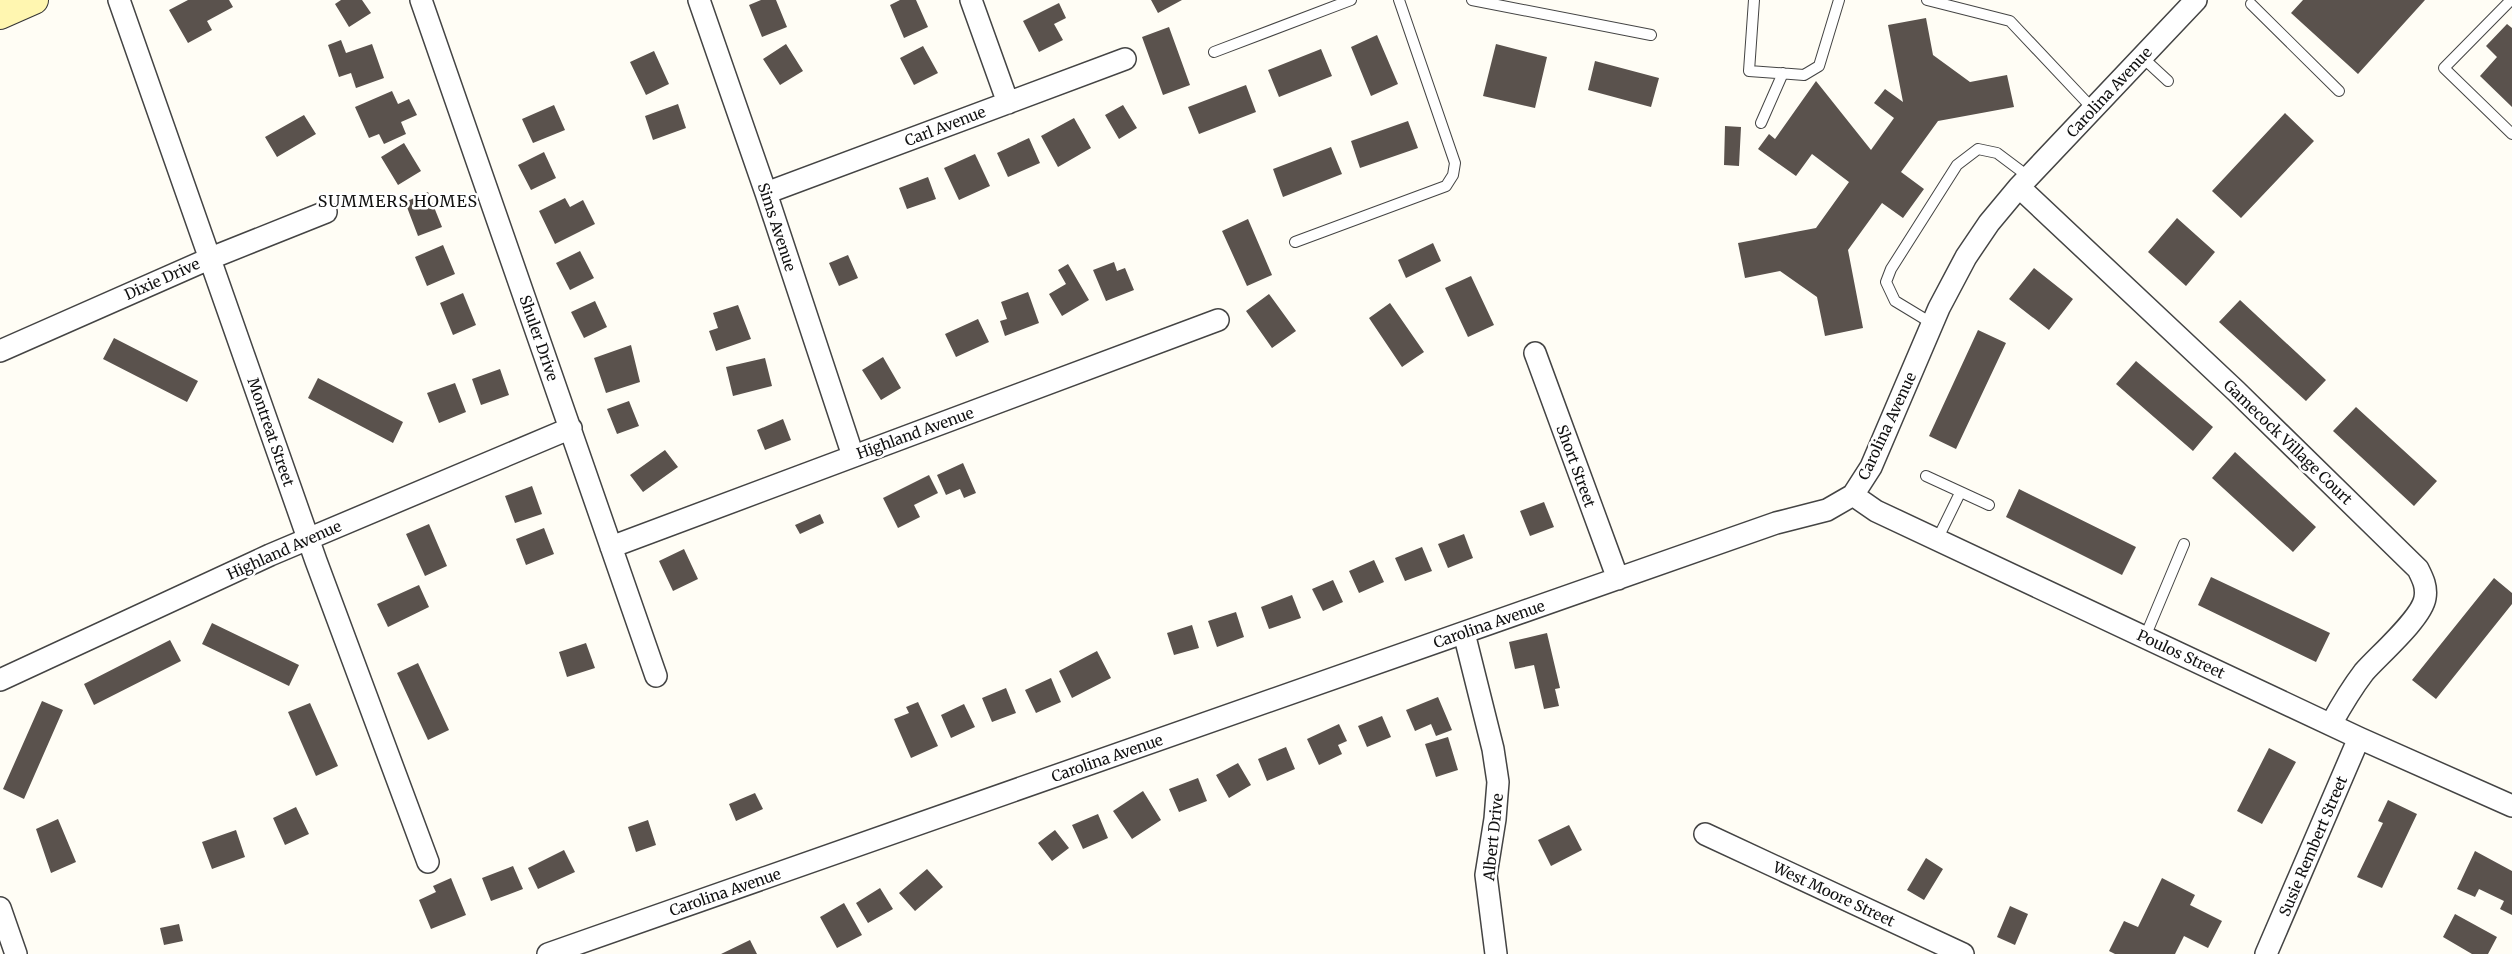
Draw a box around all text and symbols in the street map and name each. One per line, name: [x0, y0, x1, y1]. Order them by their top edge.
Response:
street label: Carolina Avenue: [2062, 43, 2156, 141]
street label: Carl Avenue: [902, 102, 988, 150]
street label: Sims Avenue: [754, 180, 800, 274]
district label: SUMMERS HOMES: [318, 191, 478, 211]
street label: Dixie Drive: [121, 254, 203, 304]
street label: Shuler Drive: [515, 293, 563, 384]
street label: Carolina Avenue: [1854, 369, 1920, 483]
street label: Montreat Street: [244, 375, 299, 489]
street label: Gamecock Village Court: [2220, 376, 2356, 509]
street label: Highland Avenue: [854, 403, 976, 463]
street label: Short Street: [1552, 422, 1600, 510]
street label: Highland Avenue: [224, 516, 344, 584]
street label: Carolina Avenue: [1431, 596, 1547, 652]
street label: Poulos Street: [2134, 625, 2228, 683]
street label: Carolina Avenue: [1049, 730, 1165, 786]
street label: Susie Rembert Street: [2275, 773, 2351, 919]
street label: Albert Drive: [1479, 792, 1507, 883]
street label: West Moore Street: [1769, 857, 1898, 931]
street label: Carolina Avenue: [667, 864, 783, 920]

